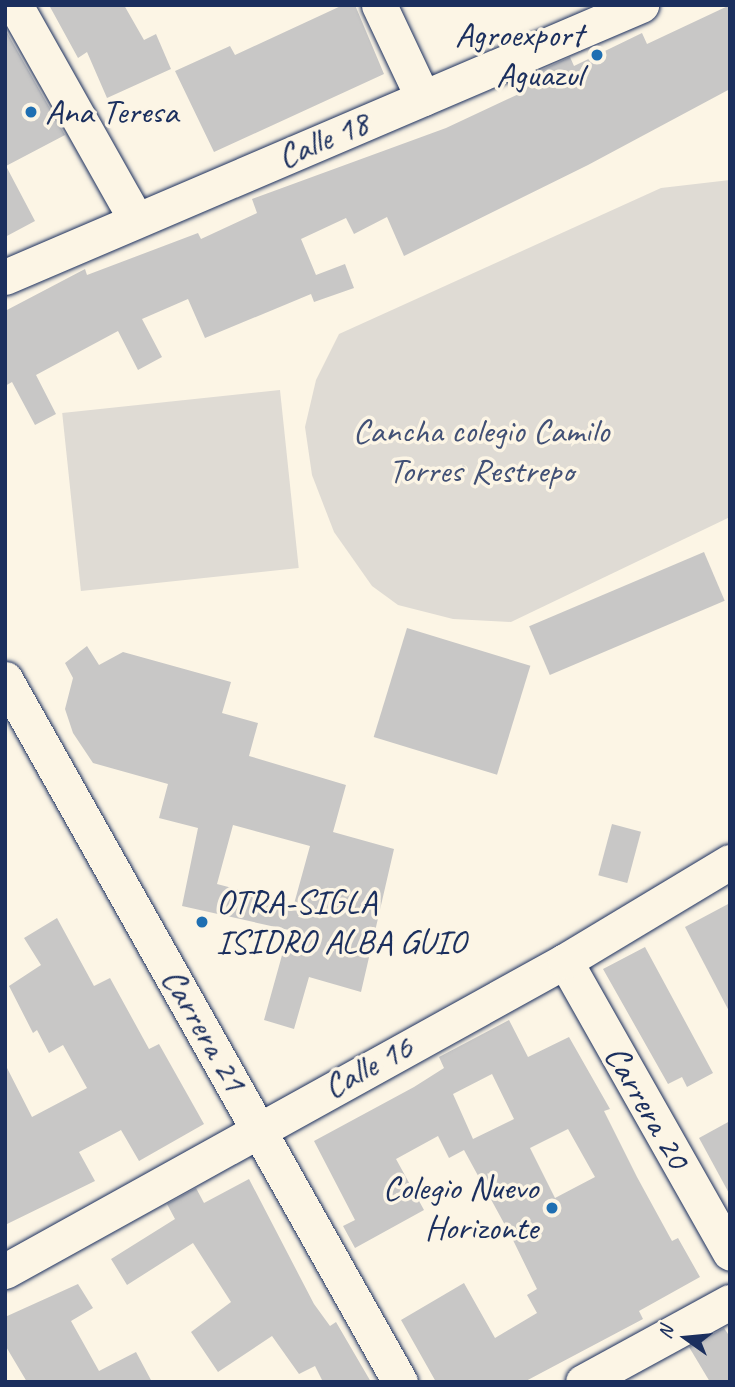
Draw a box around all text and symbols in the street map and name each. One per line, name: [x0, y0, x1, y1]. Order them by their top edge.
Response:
place label: Agroexport Aguazul: [455, 14, 583, 96]
marker: Agroexport Aguazul: [589, 47, 605, 63]
place label: Ana Teresa: [45, 91, 176, 133]
street label: Calle 18: [271, 102, 375, 178]
marker: Ana Teresa: [23, 104, 39, 120]
park label: Cancha colegio Camilo Torres Restrepo: [353, 410, 609, 492]
place label: OTRA-SIGLA ISIDRO ALBA GUIO: [216, 881, 465, 963]
marker: OTRA-SIGLA ISIDRO ALBA GUIO: [194, 914, 210, 930]
street label: Carrera 21: [152, 961, 256, 1099]
street label: Calle 16: [316, 1026, 420, 1108]
street label: Carrera 20: [595, 1038, 699, 1176]
place label: Colegio Nuevo Horizonte: [383, 1167, 538, 1249]
marker: Colegio Nuevo Horizonte: [544, 1200, 560, 1216]
north arrow: [651, 1303, 721, 1373]
text: N: [653, 1324, 679, 1341]

